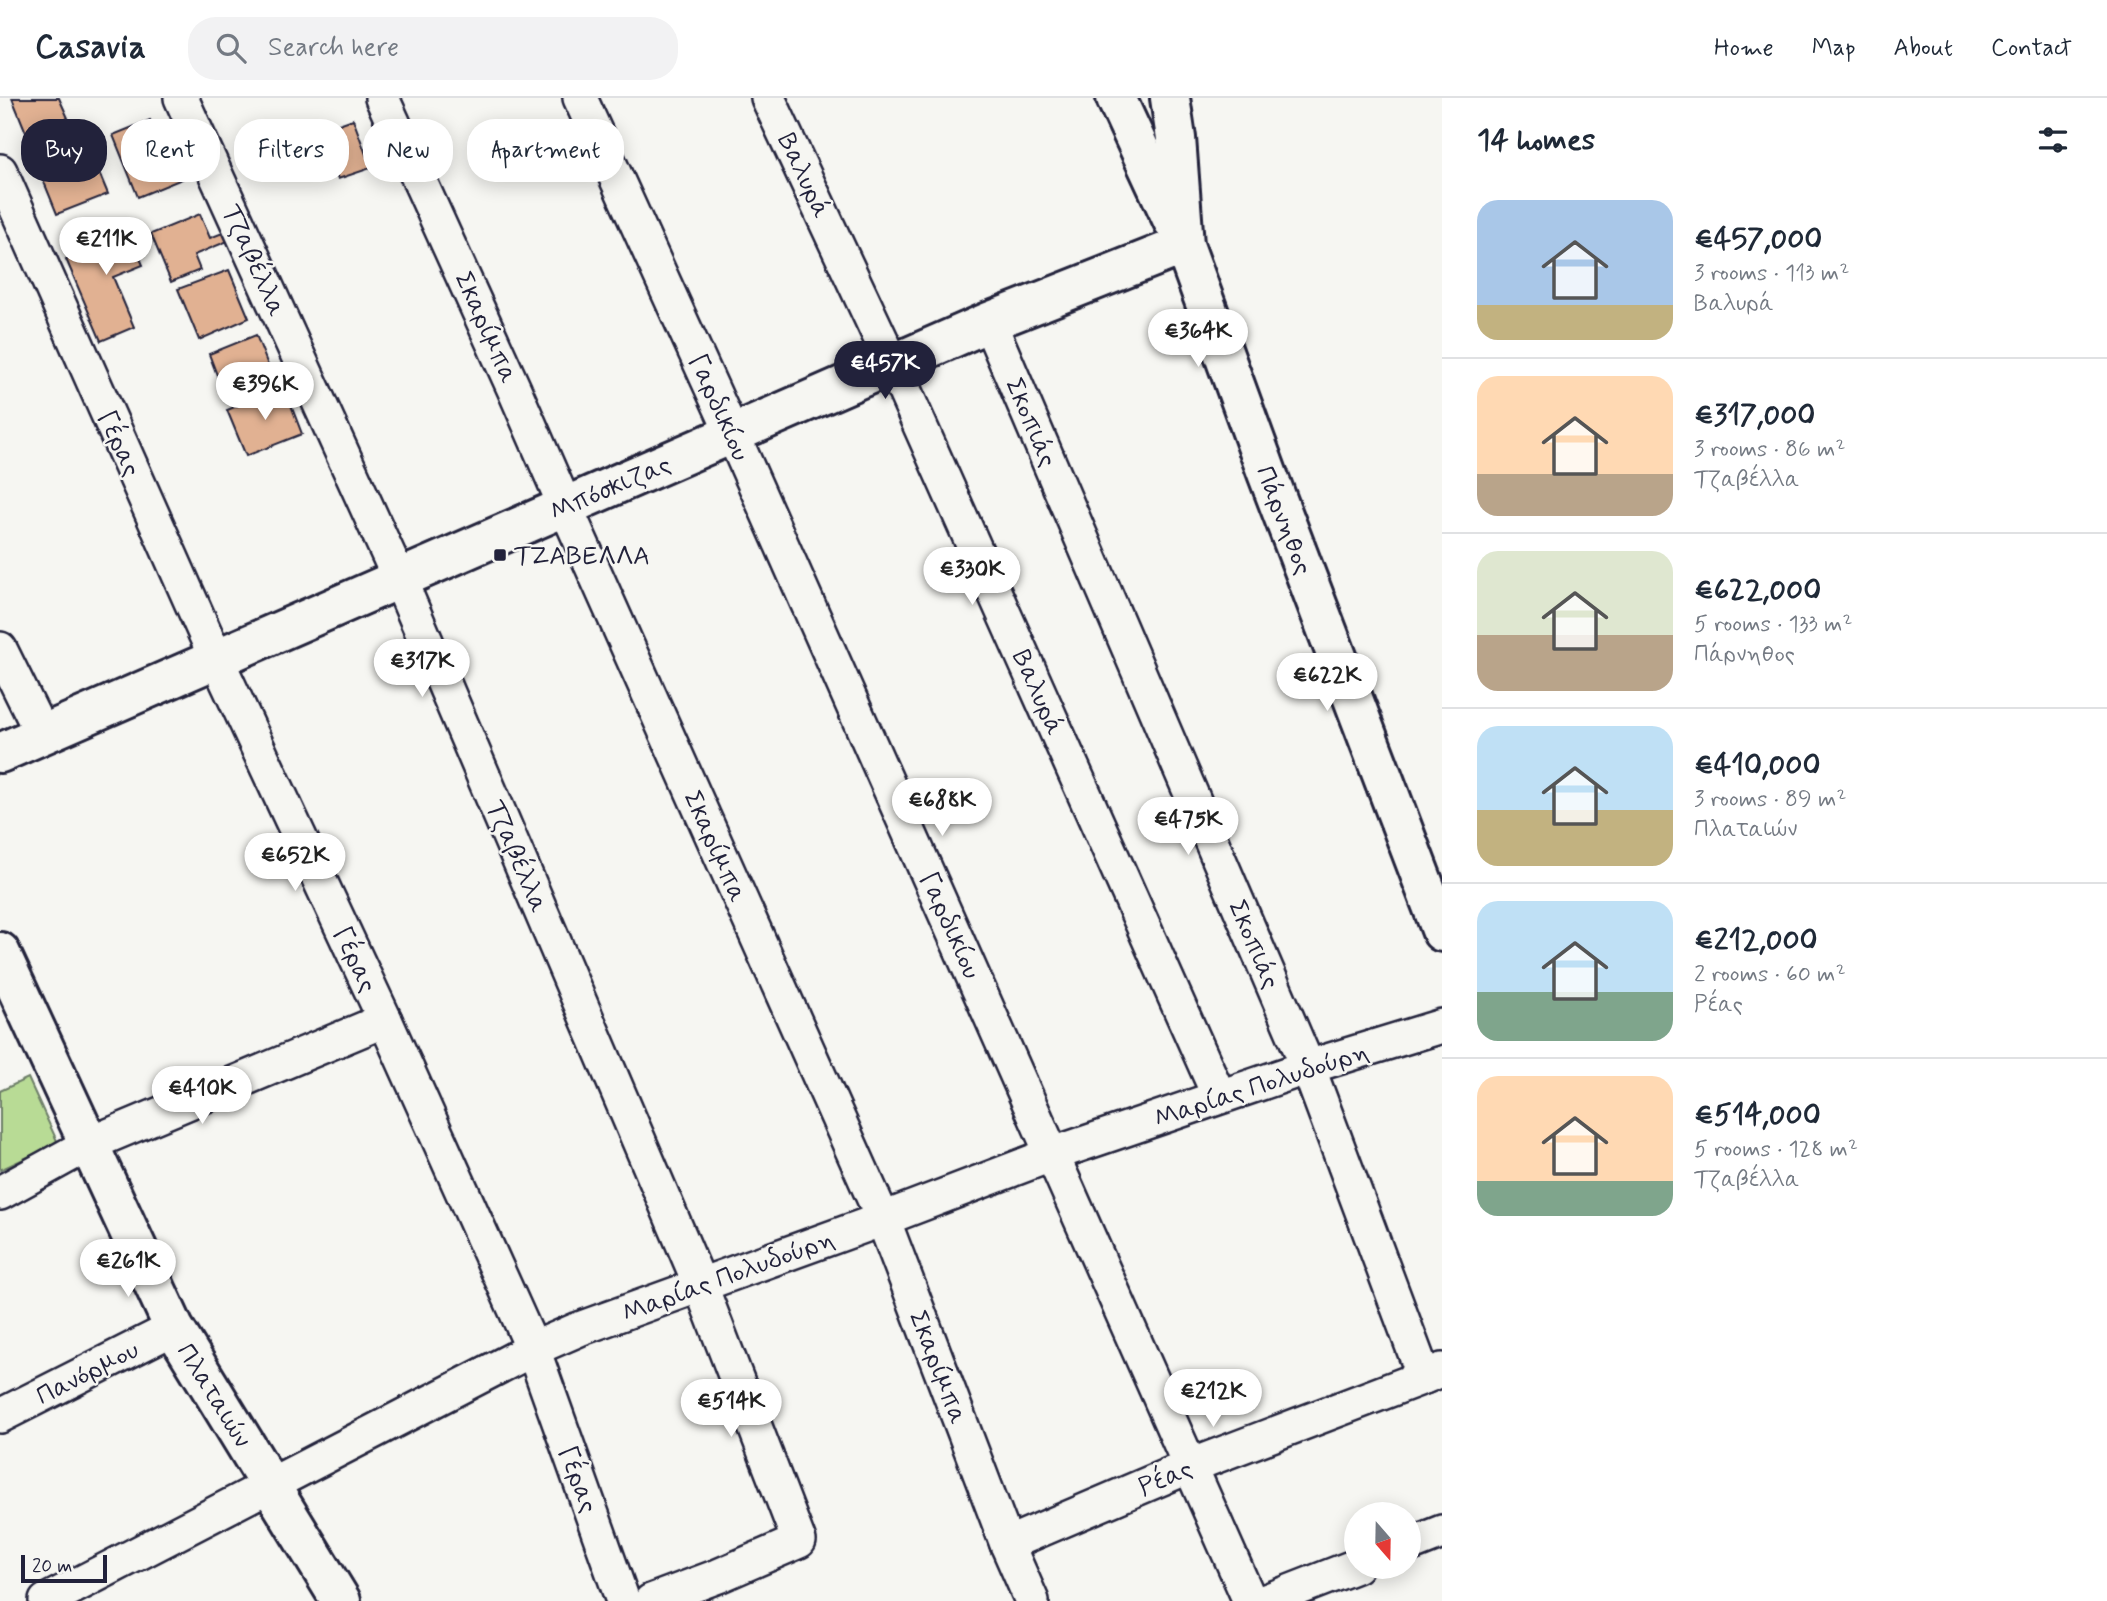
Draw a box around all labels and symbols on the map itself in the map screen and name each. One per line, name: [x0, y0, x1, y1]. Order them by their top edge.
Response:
street label: Βαλυρά: [769, 128, 838, 224]
street label: Τζαβέλλα: [213, 199, 293, 322]
pin: €211K: [57, 218, 155, 277]
street label: Σκαρίμπα: [445, 267, 525, 389]
pin: €364K: [1149, 310, 1247, 369]
pin: €457K: [836, 342, 934, 401]
street label: Γαρδικίου: [680, 349, 757, 467]
pin: €396K: [216, 362, 314, 422]
street label: Σκοπιάς: [996, 373, 1064, 472]
street label: Γέρας: [89, 405, 148, 482]
street label: Μπόσκιζας: [545, 448, 676, 530]
street label: Πάρνηθος: [1247, 461, 1319, 580]
place label: ΤΖΑΒΕΛΛΑ: [514, 540, 650, 574]
marker: ΤΖΑΒΕΛΛΑ: [492, 547, 508, 563]
pin: €330K: [923, 547, 1021, 607]
pin: €317K: [373, 640, 471, 699]
street label: Βαλυρά: [1003, 645, 1071, 741]
pin: €622K: [1278, 654, 1376, 713]
pin: €688K: [893, 778, 991, 838]
street label: Σκαρίμπα: [674, 786, 754, 908]
street label: Τζαβέλλα: [477, 795, 555, 918]
pin: €475K: [1139, 798, 1237, 857]
pin: €652K: [246, 834, 344, 893]
street label: Γαρδικίου: [911, 867, 988, 985]
street label: Σκοπιάς: [1219, 895, 1287, 994]
street label: Γέρας: [324, 921, 384, 998]
street label: Μαρίας Πολυδούρη: [1150, 1035, 1373, 1137]
pin: €410K: [153, 1066, 251, 1126]
street label: Μαρίας Πολυδούρη: [618, 1223, 840, 1331]
pin: €261K: [79, 1240, 177, 1299]
street label: Σκαρίμπα: [900, 1306, 974, 1429]
street label: Πανόρμου: [31, 1334, 145, 1414]
street label: Πλαταιών: [168, 1338, 259, 1455]
pin: €212K: [1164, 1370, 1262, 1429]
pin: €514K: [682, 1380, 780, 1439]
street label: Γέρας: [549, 1441, 605, 1518]
street label: Ρέας: [1134, 1452, 1198, 1505]
north arrow: [1344, 1502, 1421, 1578]
scale bar: [21, 1552, 107, 1584]

